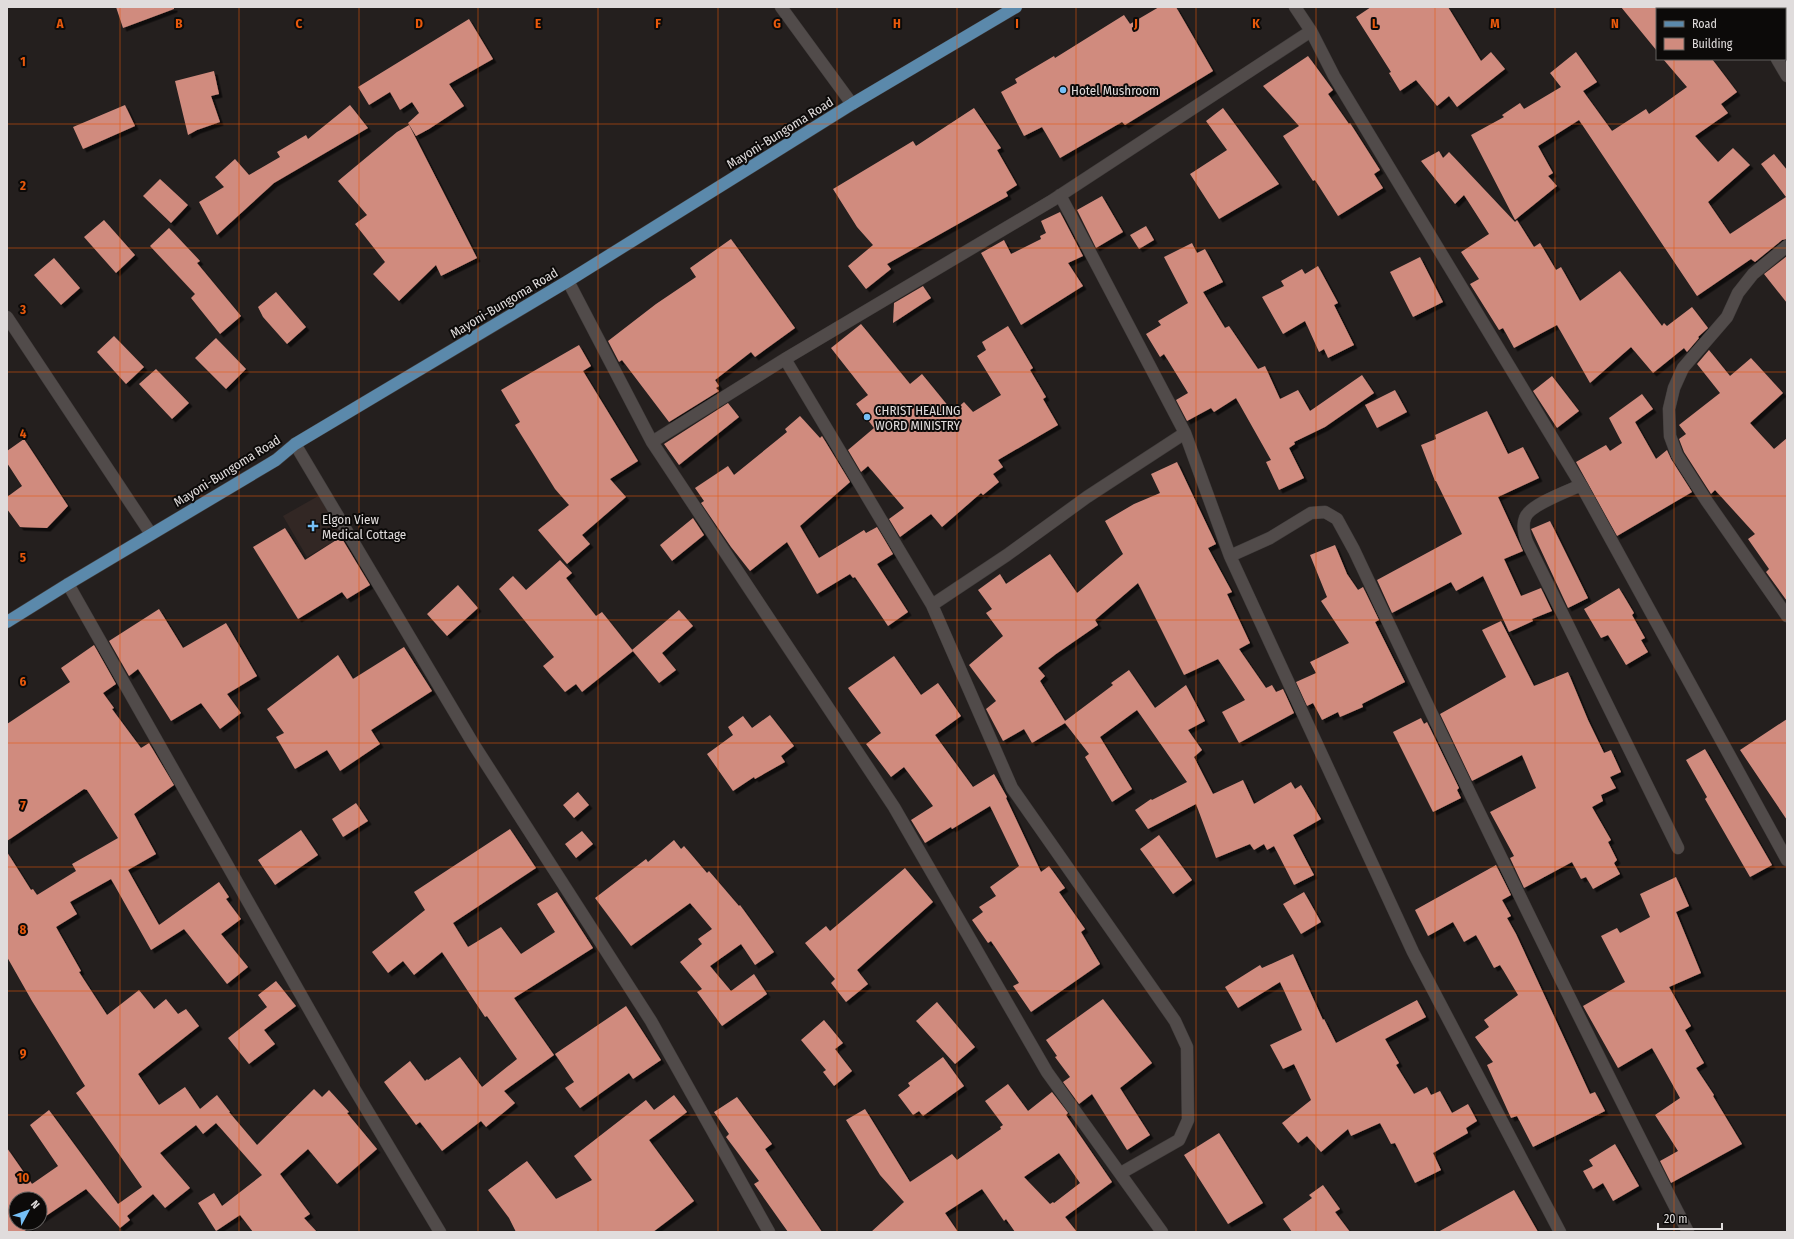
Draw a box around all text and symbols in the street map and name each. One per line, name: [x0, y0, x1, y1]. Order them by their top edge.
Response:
legend: [1656, 8, 1786, 60]
text: A: [55, 16, 64, 31]
text: B: [175, 16, 183, 31]
text: C: [296, 16, 303, 31]
text: D: [415, 16, 423, 31]
text: E: [535, 16, 541, 31]
text: F: [655, 16, 661, 31]
text: G: [773, 16, 781, 31]
text: H: [893, 16, 901, 31]
text: I: [1015, 16, 1019, 31]
text: J: [1133, 16, 1138, 31]
text: K: [1252, 16, 1260, 31]
text: L: [1372, 16, 1378, 31]
text: M: [1490, 16, 1500, 31]
text: N: [1611, 16, 1619, 31]
text: Road: [1692, 17, 1717, 31]
text: Building: [1692, 37, 1733, 51]
text: 1: [20, 54, 26, 69]
place label: Hotel Mushroom: [1071, 83, 1159, 98]
marker: Hotel Mushroom: [1058, 85, 1068, 95]
street label: Mayoni-Bungoma Road: [724, 94, 836, 172]
text: 2: [19, 178, 26, 193]
street label: Mayoni-Bungoma Road: [448, 265, 560, 341]
text: 3: [19, 302, 26, 317]
place label: CHRIST HEALING WORD MINISTRY: [875, 403, 961, 433]
marker: CHRIST HEALING WORD MINISTRY: [862, 412, 872, 422]
text: 4: [20, 426, 27, 441]
street label: Mayoni-Bungoma Road: [171, 432, 283, 510]
place label: Elgon View Medical Cottage: [322, 512, 406, 542]
marker: Elgon View Medical Cottage: [307, 520, 319, 532]
text: 5: [20, 550, 26, 565]
text: 6: [20, 674, 27, 689]
text: 7: [20, 798, 26, 813]
text: 8: [20, 922, 27, 937]
text: 9: [20, 1046, 27, 1061]
text: 10: [17, 1170, 29, 1185]
north arrow: [8, 1191, 48, 1231]
text: N: [28, 1198, 42, 1212]
scale bar: [1658, 1205, 1722, 1231]
text: 20 m: [1664, 1212, 1688, 1226]

